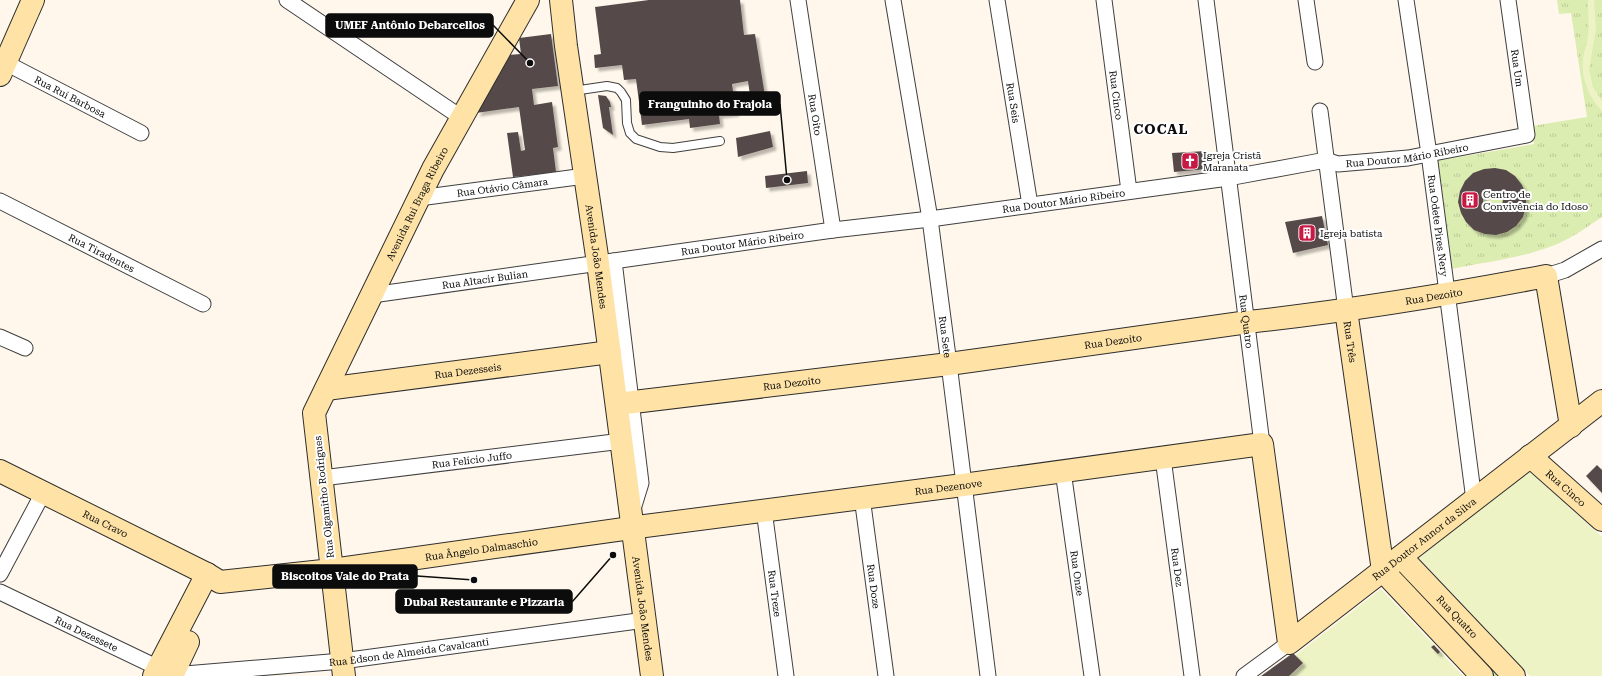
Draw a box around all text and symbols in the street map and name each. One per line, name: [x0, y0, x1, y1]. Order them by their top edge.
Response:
callout: UMEF Antônio Debarcellos: [326, 14, 493, 37]
text: UMEF Antônio Debarcellos: [335, 19, 485, 32]
street label: Rua Um: [1509, 48, 1525, 88]
street label: Rua Cinco: [1108, 70, 1125, 121]
street label: Rua Rui Barbosa: [33, 73, 108, 120]
street label: Rua Seis: [1005, 82, 1022, 124]
callout: Franguinho do Frajola: [640, 92, 780, 115]
street label: Rua Oito: [807, 93, 824, 136]
text: Franguinho do Frajola: [648, 98, 772, 111]
district label: COCAL: [1134, 121, 1188, 137]
street label: Rua Doutor Mário Ribeiro: [1345, 141, 1469, 169]
street label: Avenida Rui Braga Ribeiro: [384, 145, 450, 262]
place label: Igreja Cristã Maranata: [1203, 150, 1262, 173]
church icon: Igreja Cristã Maranata: [1180, 151, 1200, 171]
street label: Rua Odete Pires Nery: [1426, 174, 1450, 277]
street label: Rua Otávio Câmara: [456, 175, 549, 198]
street label: Rua Doutor Mário Ribeiro: [1001, 187, 1126, 215]
place label: Centro de Convivência do Idoso: [1483, 189, 1588, 212]
building icon: Centro de Convivência do Idoso: [1460, 190, 1480, 210]
street label: Avenida João Mendes: [584, 203, 609, 310]
building icon: Igreja batista: [1297, 223, 1317, 243]
place label: Igreja batista: [1320, 228, 1383, 239]
street label: Rua Doutor Mário Ribeiro: [680, 229, 804, 257]
street label: Rua Tiradentes: [67, 231, 137, 274]
street label: Rua Altacir Bulian: [441, 268, 529, 291]
street label: Rua Dezoito: [1404, 286, 1463, 306]
street label: Rua Quatro: [1238, 294, 1255, 349]
street label: Rua Sete: [937, 315, 954, 359]
street label: Rua Três: [1342, 320, 1359, 363]
street label: Rua Dezoito: [1083, 331, 1142, 350]
street label: Rua Dezesseis: [434, 361, 502, 380]
street label: Rua Dezoito: [762, 374, 821, 392]
street label: Rua Olgamitho Rodrigues: [312, 435, 336, 559]
street label: Rua Felício Juffo: [431, 449, 513, 470]
street label: Rua Cinco: [1544, 467, 1588, 508]
street label: Rua Dezenove: [914, 477, 983, 497]
street label: Rua Doutor Annor da Silva: [1370, 495, 1478, 582]
street label: Rua Cravo: [81, 508, 130, 539]
street label: Rua Ângelo Dalmaschio: [424, 536, 539, 562]
street label: Rua Dez: [1169, 547, 1186, 587]
street label: Rua Onze: [1069, 550, 1086, 597]
street label: Avenida João Mendes: [631, 555, 655, 662]
street label: Rua Doze: [866, 563, 882, 610]
callout: Biscoitos Vale do Prata: [273, 565, 417, 588]
street label: Rua Treze: [766, 569, 784, 618]
text: Biscoitos Vale do Prata: [281, 570, 409, 583]
callout: Dubai Restaurante e Pizzaria: [396, 590, 572, 613]
street label: Rua Quatro: [1435, 593, 1480, 640]
text: Dubai Restaurante e Pizzaria: [404, 596, 565, 609]
street label: Rua Dezessete: [53, 614, 120, 654]
street label: Rua Edson de Almeida Cavalcanti: [328, 636, 490, 668]

